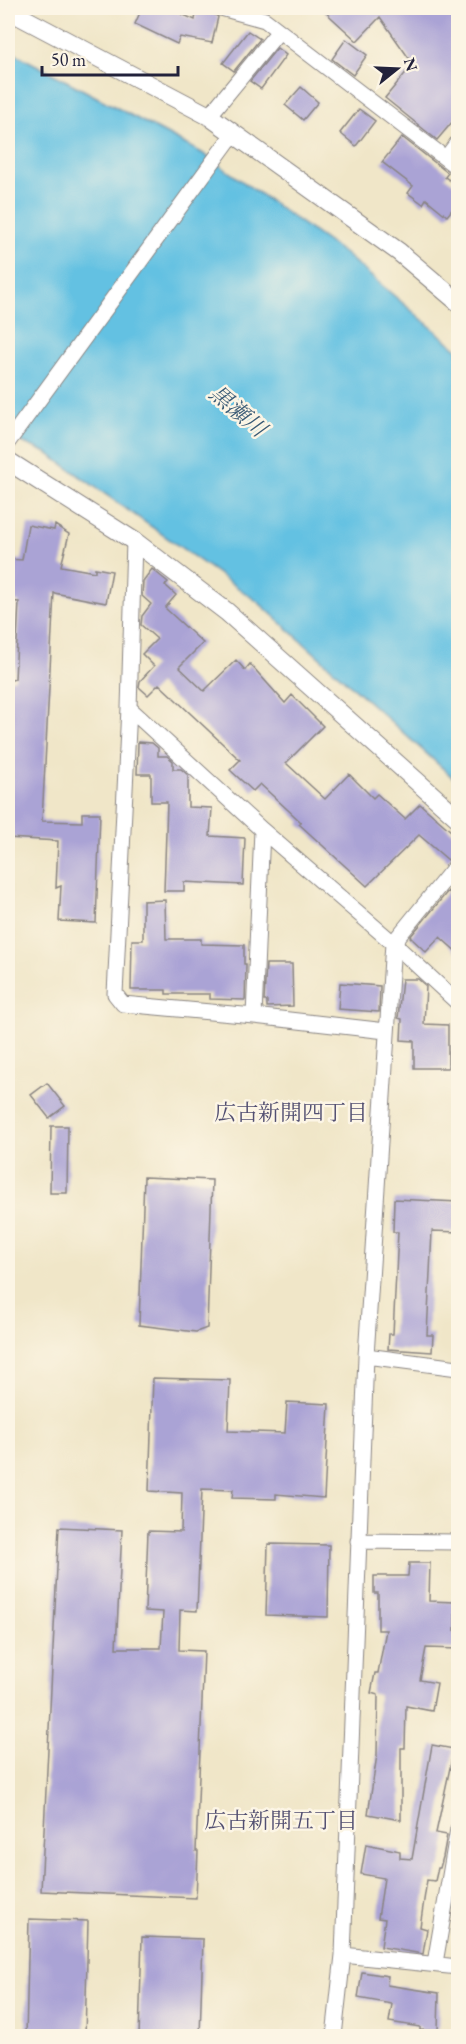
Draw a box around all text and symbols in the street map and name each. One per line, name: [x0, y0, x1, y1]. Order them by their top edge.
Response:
scale bar: [42, 39, 178, 77]
north arrow: [367, 39, 427, 99]
text: 50 m: [51, 48, 86, 71]
text: N: [399, 55, 423, 74]
water label: 黒瀬川: [203, 379, 274, 445]
district label: 広古新開四丁目: [214, 1098, 368, 1127]
district label: 広古新開五丁目: [204, 1806, 358, 1835]

